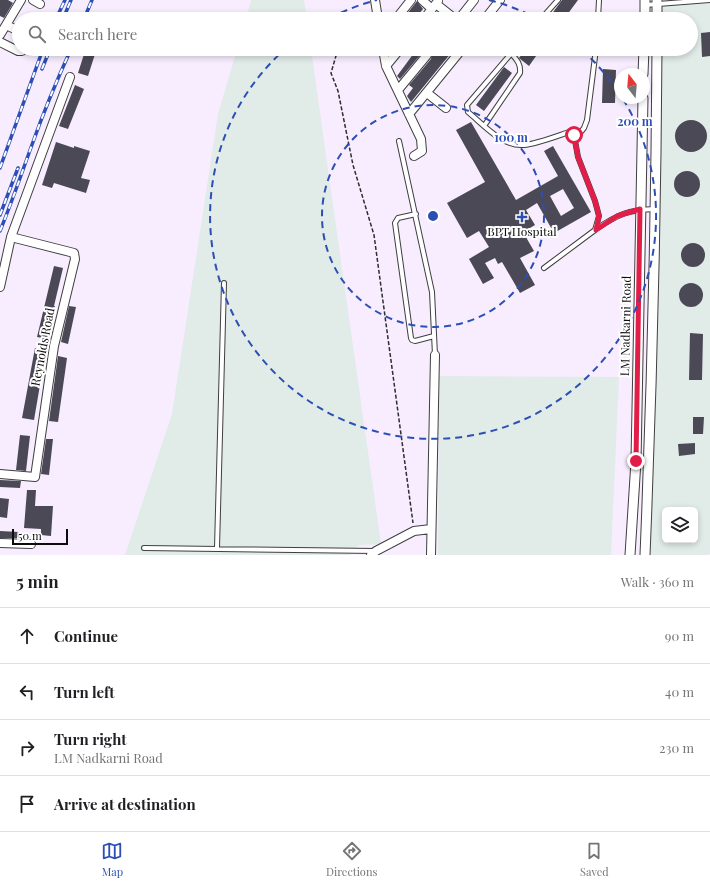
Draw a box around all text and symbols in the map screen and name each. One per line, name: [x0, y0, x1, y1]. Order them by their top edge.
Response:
search box: [12, 12, 698, 56]
icon: search: [26, 23, 48, 45]
text: Search here: [58, 24, 137, 44]
north arrow: [614, 68, 650, 104]
text: 200 m: [617, 113, 653, 129]
route start: [565, 126, 583, 144]
text: 100 m: [494, 129, 528, 145]
centre of rings: [426, 209, 440, 223]
marker: BPT Hospital: [516, 211, 528, 223]
place label: BPT Hospital: [487, 223, 557, 239]
street label: LM Nadkarni Road: [616, 276, 634, 376]
street label: Reynolds Road: [27, 306, 57, 387]
route end: [627, 452, 645, 470]
map controls: [662, 507, 698, 543]
button: layers: [662, 507, 698, 543]
scale bar: [12, 527, 68, 546]
text: 50 m: [18, 528, 42, 543]
text: 5 min: [16, 570, 59, 592]
text: Walk · 360 m: [621, 573, 694, 590]
icon: ahead: [16, 625, 38, 647]
text: Continue: [54, 626, 118, 646]
text: 90 m: [665, 627, 694, 644]
icon: left: [16, 681, 38, 703]
text: Turn left: [54, 682, 115, 702]
text: 40 m: [665, 683, 694, 700]
text: Turn right: [54, 729, 127, 749]
icon: right: [16, 737, 38, 759]
text: 230 m: [659, 739, 694, 756]
text: LM Nadkarni Road: [54, 749, 163, 766]
icon: arrive: [16, 793, 38, 815]
text: Arrive at destination: [54, 794, 196, 814]
tab: Map: [101, 840, 123, 879]
tab: Directions: [326, 840, 377, 879]
tab: Saved: [580, 840, 609, 879]

